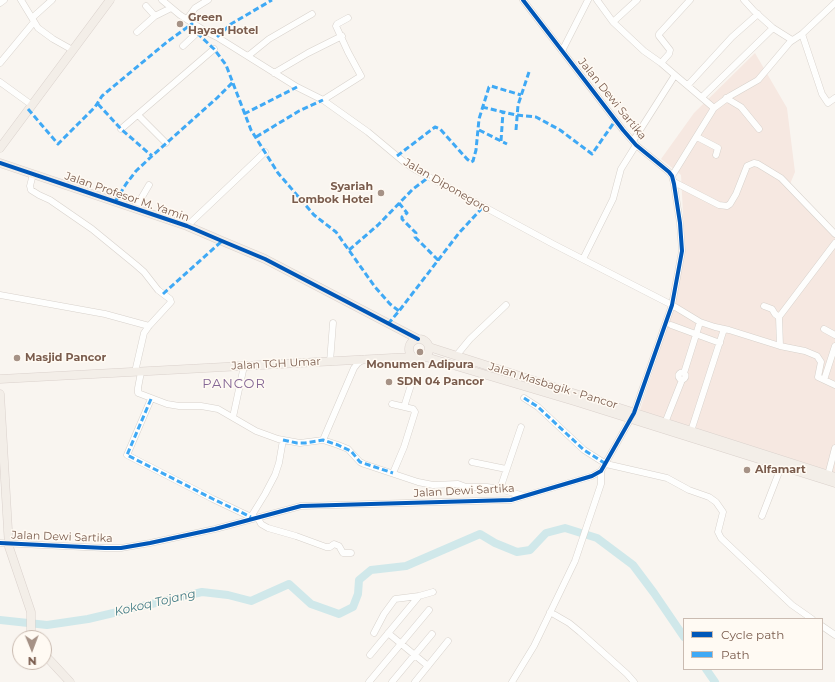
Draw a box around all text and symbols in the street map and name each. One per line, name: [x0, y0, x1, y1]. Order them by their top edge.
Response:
place label: Green Hayaq Hotel: [188, 11, 258, 37]
marker: Green Hayaq Hotel: [175, 19, 185, 29]
street label: Jalan Dewi Sartika: [575, 56, 649, 142]
street label: Jalan Diponegoro: [401, 156, 493, 216]
street label: Jalan Profesor M. Yamin: [63, 169, 191, 225]
place label: Syariah Lombok Hotel: [292, 180, 373, 206]
marker: Syariah Lombok Hotel: [376, 188, 386, 198]
marker: Monumen Adipura: [415, 347, 425, 357]
place label: Masjid Pancor: [25, 351, 106, 365]
marker: Masjid Pancor: [12, 353, 22, 363]
street label: Jalan TGH Umar: [231, 355, 321, 373]
place label: Monumen Adipura: [366, 358, 474, 372]
street label: Jalan Masbagik - Pancor: [487, 360, 619, 412]
place label: SDN 04 Pancor: [397, 375, 484, 389]
district label: PANCOR: [202, 376, 266, 392]
marker: SDN 04 Pancor: [384, 377, 394, 387]
place label: Alfamart: [755, 463, 806, 477]
marker: Alfamart: [742, 465, 752, 475]
street label: Jalan Dewi Sartika: [413, 482, 515, 500]
street label: Jalan Dewi Sartika: [11, 529, 113, 545]
water label: Kokoq Tojang: [113, 587, 197, 619]
legend: [683, 618, 823, 670]
text: Cycle path: [721, 627, 784, 642]
north arrow: [12, 630, 52, 670]
text: Path: [721, 647, 750, 662]
text: N: [28, 654, 37, 668]

